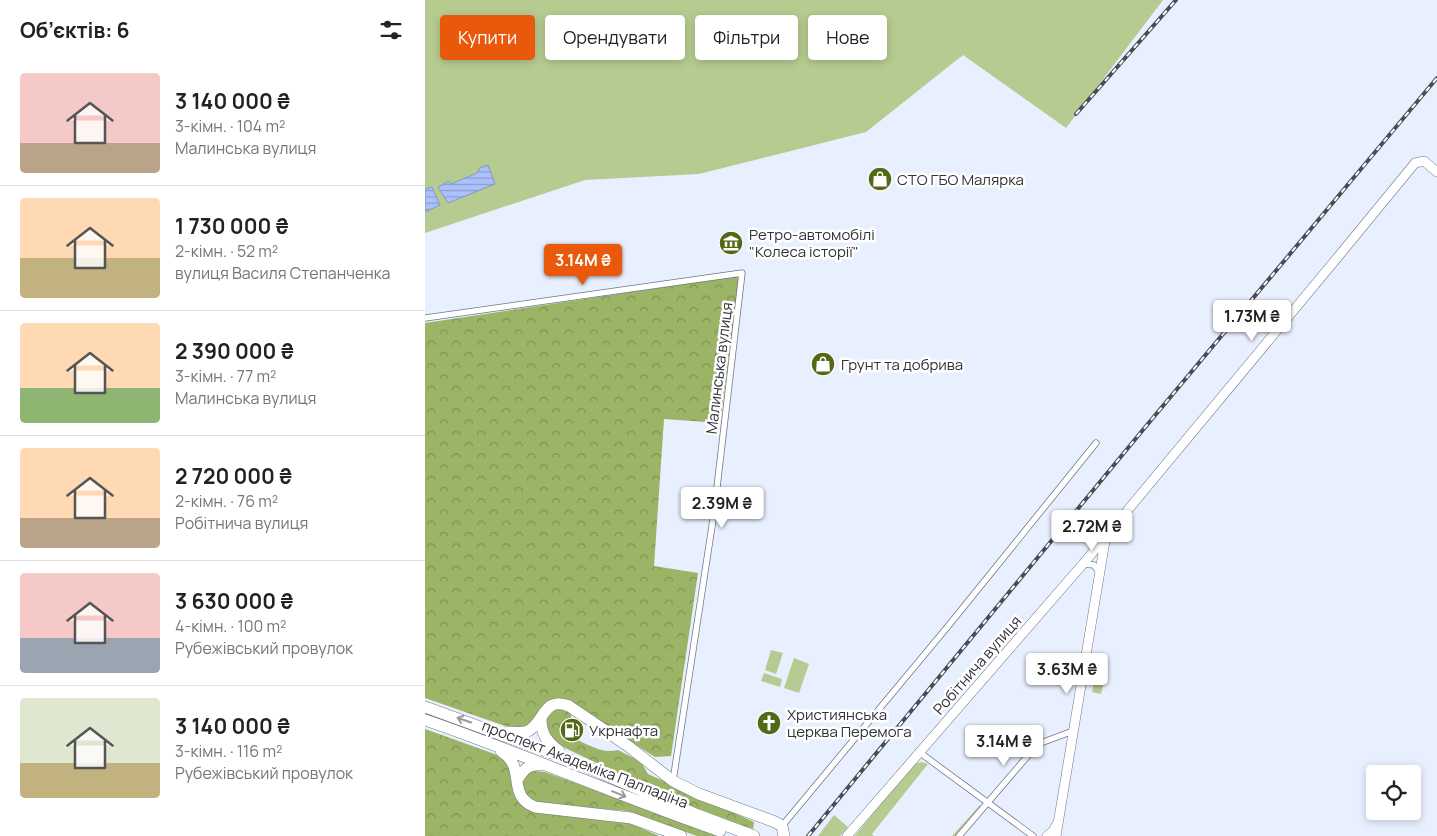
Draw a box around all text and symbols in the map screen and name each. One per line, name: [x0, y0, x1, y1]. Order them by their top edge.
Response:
chip: Купити: [440, 15, 535, 60]
chip: Орендувати: [545, 15, 685, 60]
chip: Фільтри: [695, 15, 798, 60]
chip: Нове: [808, 15, 887, 60]
text: Об’єктів: 6: [20, 16, 130, 44]
icon: filters: [377, 16, 405, 44]
text: 3 140 000 ₴: [175, 87, 290, 115]
icon: home: [60, 93, 120, 153]
text: 3-кімн. · 104 m²: [175, 115, 285, 137]
text: Малинська вулиця: [175, 137, 316, 159]
shop icon: СТО ГБО Малярка: [867, 166, 893, 192]
place label: СТО ГБО Малярка: [897, 169, 1024, 190]
text: 1 730 000 ₴: [175, 212, 289, 240]
icon: home: [60, 218, 120, 278]
place label: Ретро-автомобілі "Колеса історії": [749, 224, 875, 262]
museum icon: Ретро-автомобілі "Колеса історії": [718, 230, 744, 256]
text: 2-кімн. · 52 m²: [175, 240, 278, 262]
pin: 3.14M ₴: [537, 244, 629, 286]
text: 3.14M ₴: [555, 249, 611, 271]
text: вулиця Василя Степанченка: [175, 262, 391, 284]
pin: 1.73M ₴: [1206, 300, 1298, 342]
street label: Малинська вулиця: [701, 301, 737, 435]
text: 1.73M ₴: [1224, 305, 1280, 327]
text: 2 390 000 ₴: [175, 337, 294, 365]
icon: home: [60, 343, 120, 403]
shop icon: Грунт та добрива: [810, 351, 836, 377]
place label: Грунт та добрива: [841, 354, 963, 375]
text: 3-кімн. · 77 m²: [175, 365, 277, 387]
text: Малинська вулиця: [175, 387, 316, 409]
text: 2 720 000 ₴: [175, 462, 292, 490]
icon: home: [60, 468, 120, 528]
pin: 2.39M ₴: [676, 486, 768, 529]
text: 2-кімн. · 76 m²: [175, 490, 278, 512]
text: 2.39M ₴: [692, 492, 752, 514]
pin: 2.72M ₴: [1046, 510, 1138, 552]
text: Робітнича вулиця: [175, 512, 308, 534]
text: 2.72M ₴: [1062, 515, 1122, 537]
text: 3 630 000 ₴: [175, 587, 294, 615]
icon: home: [60, 593, 120, 653]
street label: Робітнича вулиця: [928, 611, 1026, 719]
text: 4-кімн. · 100 m²: [175, 615, 286, 637]
text: Рубежівський провулок: [175, 637, 353, 659]
pin: 3.63M ₴: [1021, 652, 1113, 695]
text: 3.63M ₴: [1037, 658, 1097, 680]
place label: Християнська церква Перемога: [787, 704, 912, 742]
church icon: Християнська церква Перемога: [756, 710, 782, 736]
text: 3 140 000 ₴: [175, 712, 290, 740]
one-way arrow: [457, 715, 472, 724]
street label: проспект Академіка Палладіна: [479, 715, 691, 813]
fuel station icon: Укрнафта: [559, 717, 585, 743]
icon: home: [60, 718, 120, 778]
place label: Укрнафта: [589, 720, 658, 741]
pin: 3.14M ₴: [958, 724, 1050, 767]
text: 3.14M ₴: [976, 730, 1032, 752]
text: 3-кімн. · 116 m²: [175, 740, 282, 762]
text: Рубежівський провулок: [175, 762, 353, 784]
map controls: [1366, 765, 1421, 820]
button: locate: [1366, 765, 1421, 820]
one-way arrow: [611, 790, 626, 799]

